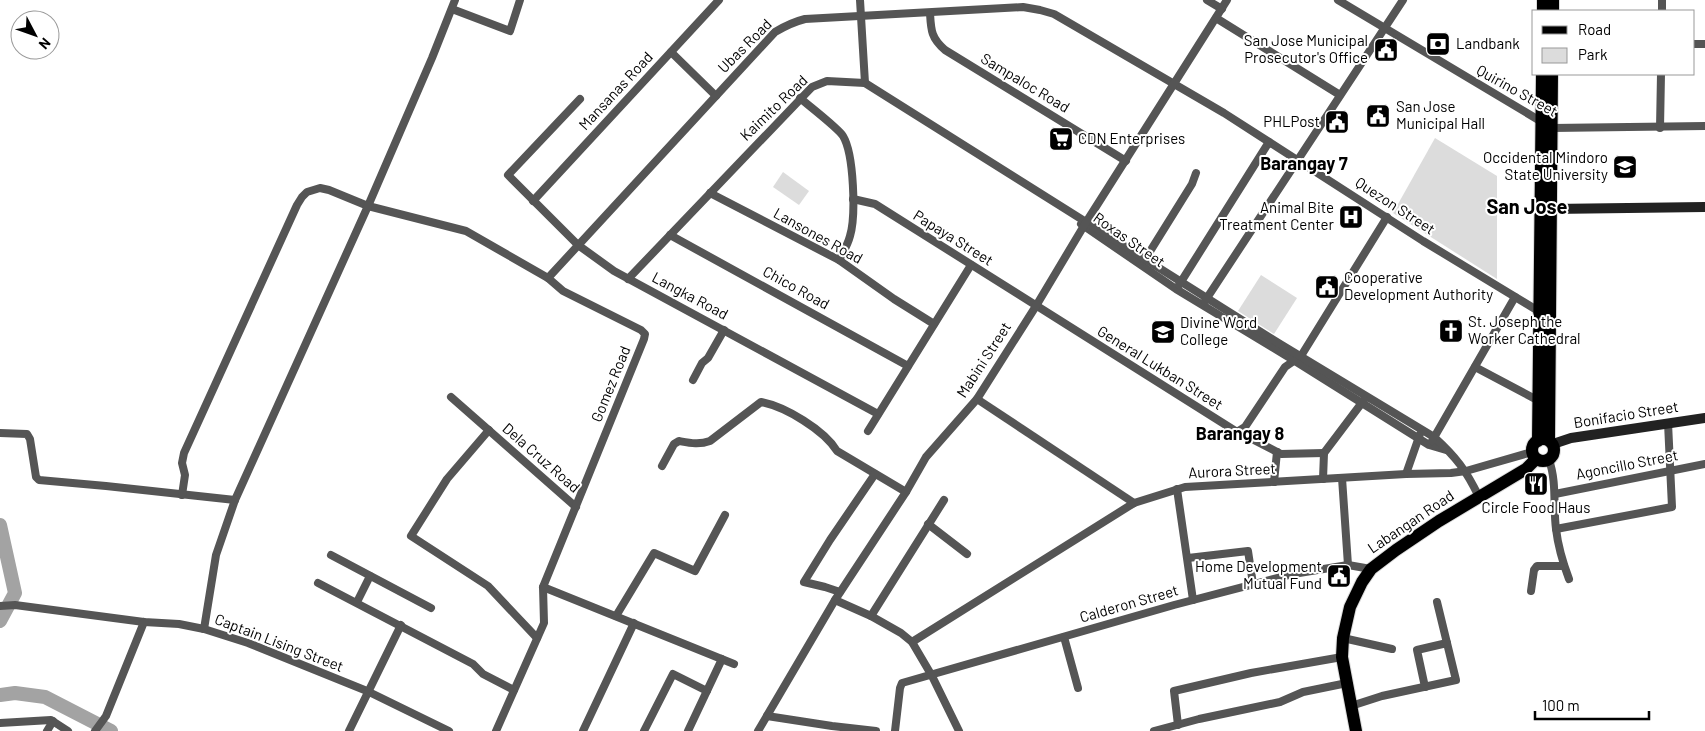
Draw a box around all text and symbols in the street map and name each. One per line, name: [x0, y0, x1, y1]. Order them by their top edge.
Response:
north arrow: [10, 10, 60, 60]
legend: [1532, 10, 1695, 75]
street label: Ubas Road: [714, 15, 775, 76]
text: Road: [1578, 20, 1611, 38]
place label: San Jose Municipal Prosecutor's Office: [1244, 31, 1368, 66]
bank icon: Landbank: [1425, 31, 1451, 57]
place label: Landbank: [1456, 34, 1520, 52]
text: N: [36, 35, 55, 53]
public building icon: San Jose Municipal Prosecutor's Office: [1373, 37, 1399, 63]
text: Park: [1578, 45, 1608, 63]
street label: Mansanas Road: [574, 47, 656, 133]
street label: Sampaloc Road: [978, 49, 1073, 116]
street label: Quirino Street: [1474, 60, 1561, 120]
street label: Kaimito Road: [736, 71, 811, 144]
place label: San Jose Municipal Hall: [1396, 97, 1485, 132]
public building icon: San Jose Municipal Hall: [1365, 103, 1391, 129]
public building icon: PHLPost: [1324, 109, 1350, 135]
place label: PHLPost: [1263, 112, 1320, 130]
supermarket icon: CDN Enterprises: [1048, 126, 1074, 152]
place label: CDN Enterprises: [1078, 129, 1185, 147]
place label: Occidental Mindoro State University: [1483, 148, 1608, 183]
district label: Barangay 7: [1260, 152, 1348, 174]
school or university icon: Occidental Mindoro State University: [1612, 154, 1638, 180]
street label: Quezon Street: [1352, 173, 1439, 238]
district label: San Jose: [1486, 194, 1568, 218]
place label: Animal Bite Treatment Center: [1219, 198, 1335, 233]
street label: Lansones Road: [771, 203, 866, 267]
hospital icon: Animal Bite Treatment Center: [1338, 204, 1364, 230]
street label: Papaya Street: [910, 205, 997, 269]
street label: Roxas Street: [1090, 208, 1169, 270]
street label: Chico Road: [760, 262, 833, 313]
street label: Langka Road: [649, 268, 732, 323]
place label: Cooperative Development Authority: [1344, 268, 1493, 303]
public building icon: Cooperative Development Authority: [1314, 274, 1340, 300]
place label: St. Joseph the Worker Cathedral: [1468, 312, 1581, 347]
place label: Divine Word College: [1180, 313, 1257, 348]
street label: Mabini Street: [952, 318, 1014, 401]
church icon: St. Joseph the Worker Cathedral: [1438, 318, 1464, 344]
school or university icon: Divine Word College: [1150, 319, 1176, 345]
street label: General Lukban Street: [1094, 321, 1227, 413]
street label: Gomez Road: [587, 343, 633, 424]
street label: Bonifacio Street: [1572, 397, 1680, 431]
street label: Dela Cruz Road: [499, 419, 584, 496]
district label: Barangay 8: [1196, 422, 1284, 444]
street label: Agoncillo Street: [1574, 445, 1679, 483]
street label: Aurora Street: [1188, 459, 1276, 481]
restaurant icon: Circle Food Haus: [1523, 471, 1549, 497]
street label: Labangan Road: [1364, 486, 1457, 557]
place label: Circle Food Haus: [1482, 498, 1590, 516]
place label: Home Development Mutual Fund: [1195, 557, 1322, 592]
public building icon: Home Development Mutual Fund: [1326, 563, 1352, 589]
street label: Calderon Street: [1077, 580, 1180, 626]
street label: Captain Lising Street: [212, 609, 346, 675]
scale bar: [1535, 688, 1649, 720]
text: 100 m: [1542, 696, 1580, 714]

